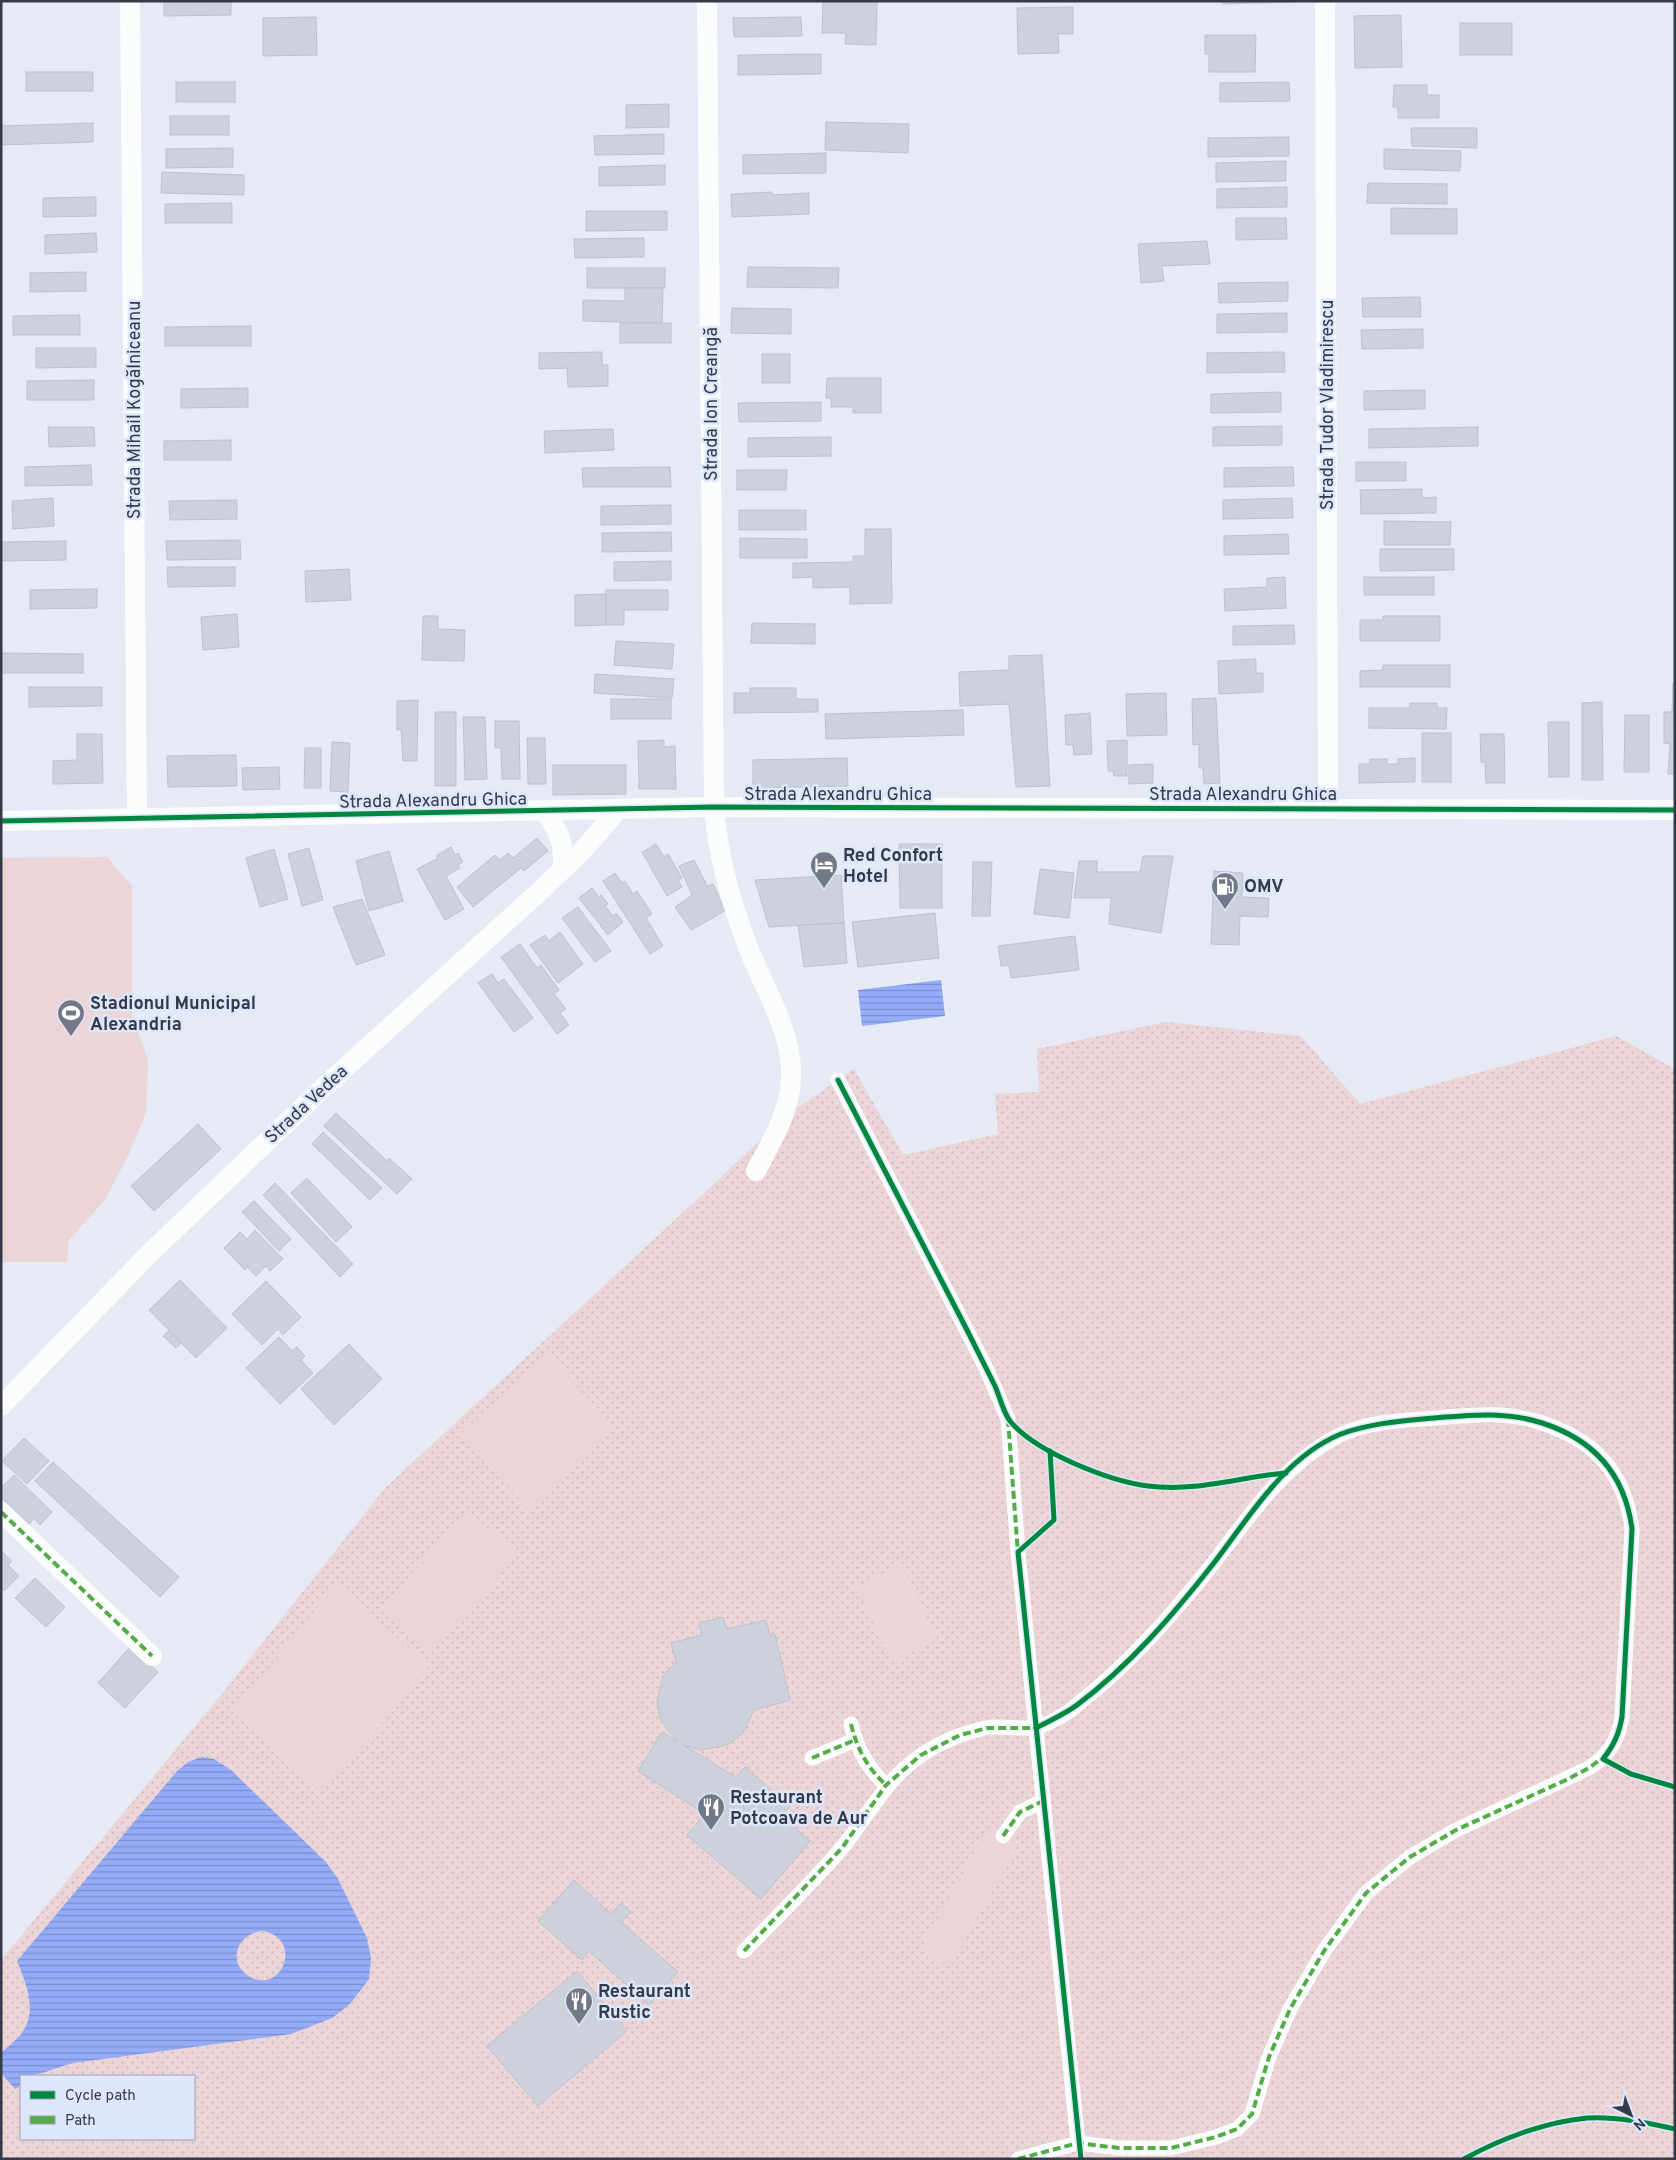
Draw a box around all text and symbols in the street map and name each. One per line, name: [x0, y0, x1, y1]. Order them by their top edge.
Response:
street label: Strada Tudor Vladimirescu: [1317, 300, 1340, 510]
street label: Strada Mihail Kogălniceanu: [124, 301, 147, 519]
street label: Strada Ion Creangă: [701, 327, 724, 481]
street label: Strada Alexandru Ghica: [744, 784, 932, 807]
street label: Strada Alexandru Ghica: [1149, 784, 1337, 807]
street label: Strada Alexandru Ghica: [339, 788, 527, 815]
place label: Red Confort Hotel: [843, 845, 943, 889]
hotel icon: Red Confort Hotel: [809, 850, 839, 889]
fuel station icon: OMV: [1210, 871, 1240, 910]
place label: OMV: [1244, 876, 1283, 899]
place label: Stadionul Municipal Alexandria: [90, 993, 256, 1037]
sports icon: Stadionul Municipal Alexandria: [56, 998, 86, 1037]
street label: Strada Vedea: [261, 1061, 353, 1149]
place label: Restaurant Potcoava de Aur: [730, 1787, 868, 1831]
restaurant icon: Restaurant Potcoava de Aur: [696, 1792, 726, 1831]
place label: Restaurant Rustic: [598, 1981, 691, 2025]
restaurant icon: Restaurant Rustic: [564, 1986, 594, 2025]
legend: [20, 2075, 195, 2140]
text: Cycle path: [65, 2087, 136, 2106]
north arrow: [1606, 2090, 1656, 2140]
text: Path: [65, 2112, 96, 2131]
text: N: [1629, 2114, 1648, 2133]

